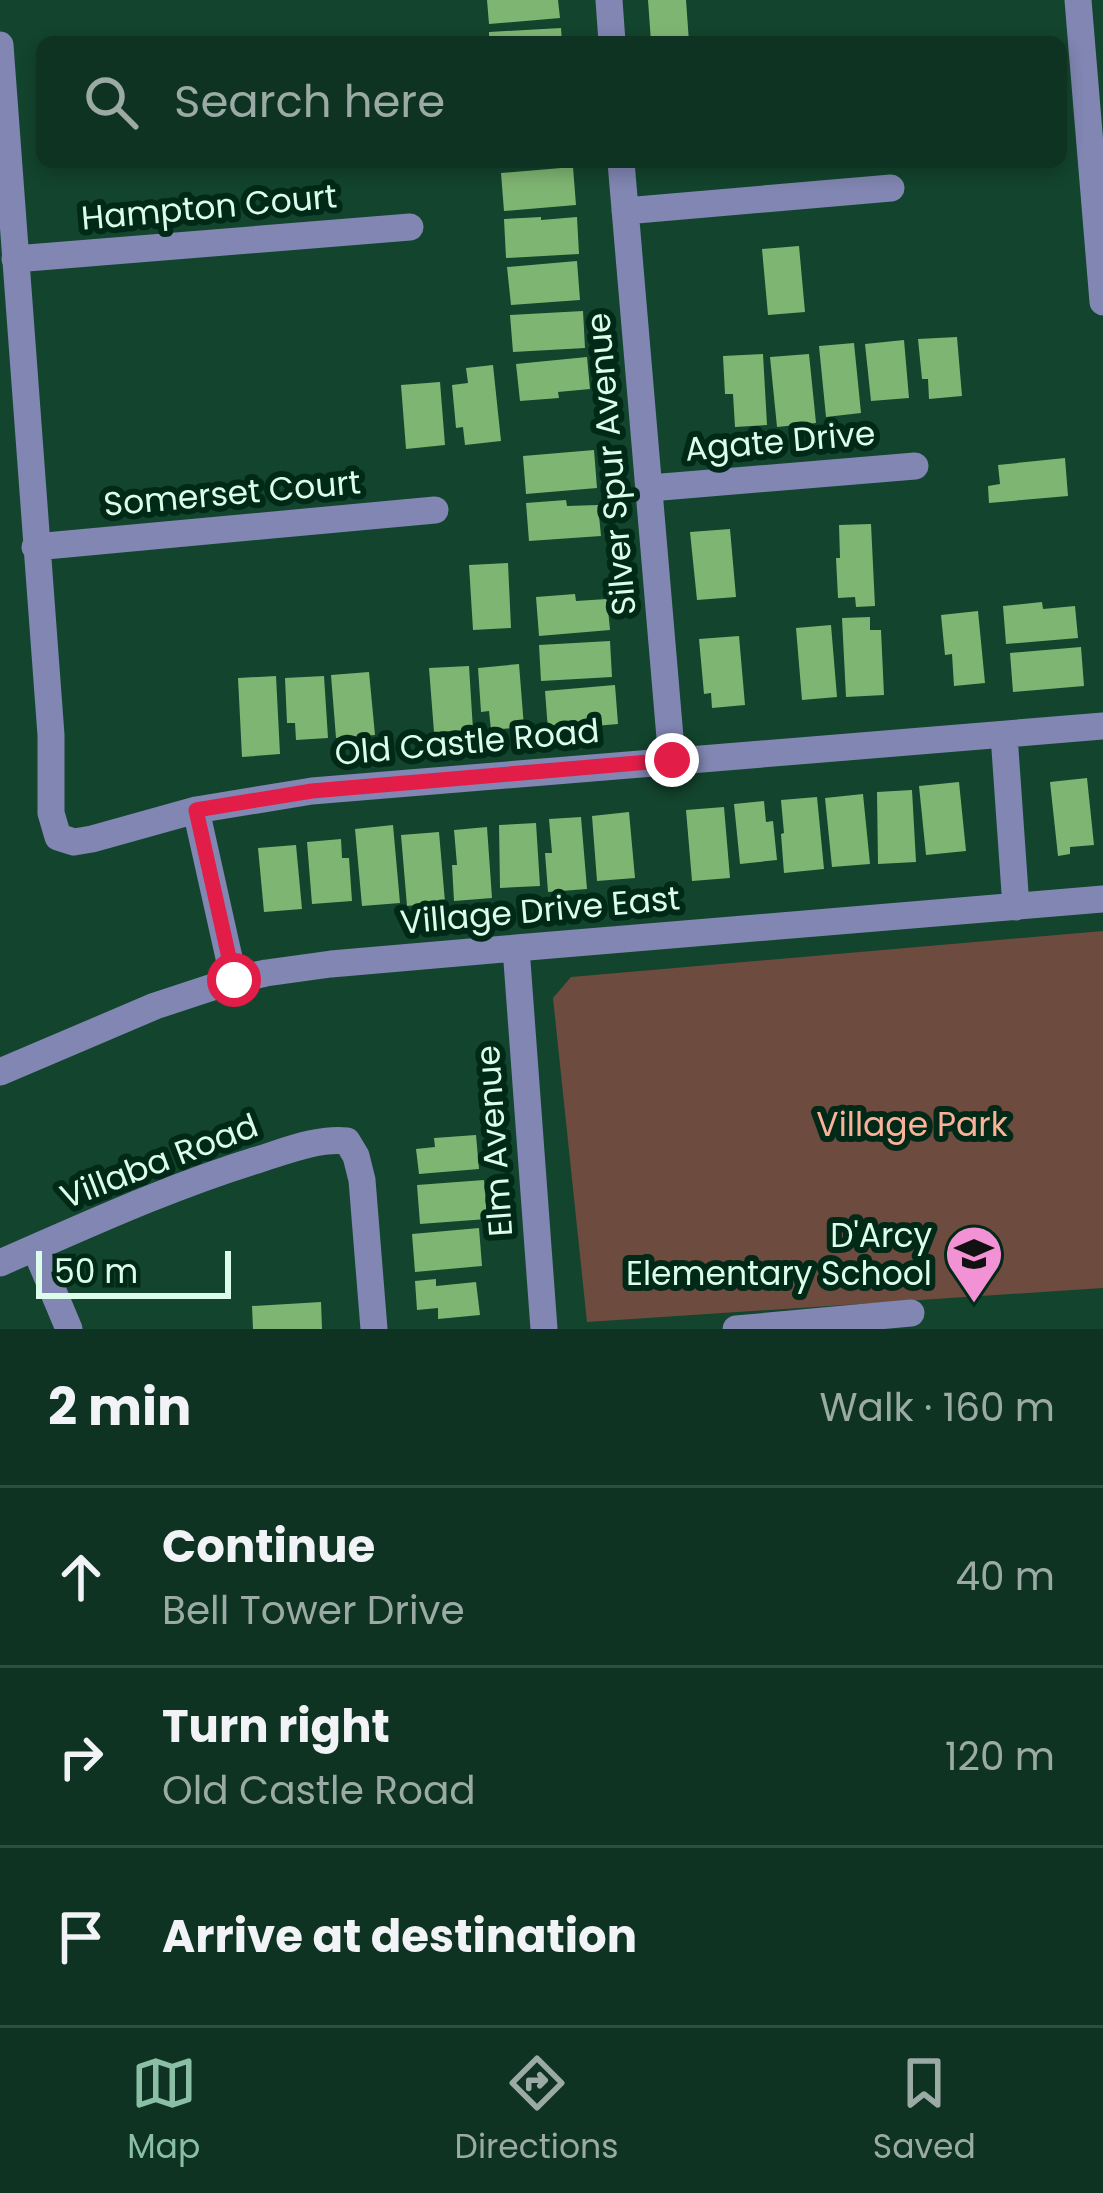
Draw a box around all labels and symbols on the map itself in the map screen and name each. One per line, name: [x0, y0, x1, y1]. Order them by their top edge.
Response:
street label: Hampton Court: [79, 172, 339, 242]
street label: Silver Spur Avenue: [574, 311, 648, 617]
street label: Agate Drive: [683, 409, 877, 473]
street label: Somerset Court: [102, 458, 362, 528]
street label: Old Castle Road: [333, 707, 601, 777]
route end: [645, 733, 699, 787]
street label: Village Drive East: [398, 874, 682, 946]
route start: [207, 953, 261, 1007]
street label: Elm Avenue: [464, 1044, 524, 1238]
park label: Village Park: [816, 1101, 1008, 1148]
street label: Villaba Road: [53, 1102, 265, 1220]
place label: D'Arcy Elementary School: [626, 1212, 932, 1297]
school or university icon: D'Arcy Elementary School: [943, 1223, 1005, 1305]
scale bar: [36, 1245, 231, 1298]

